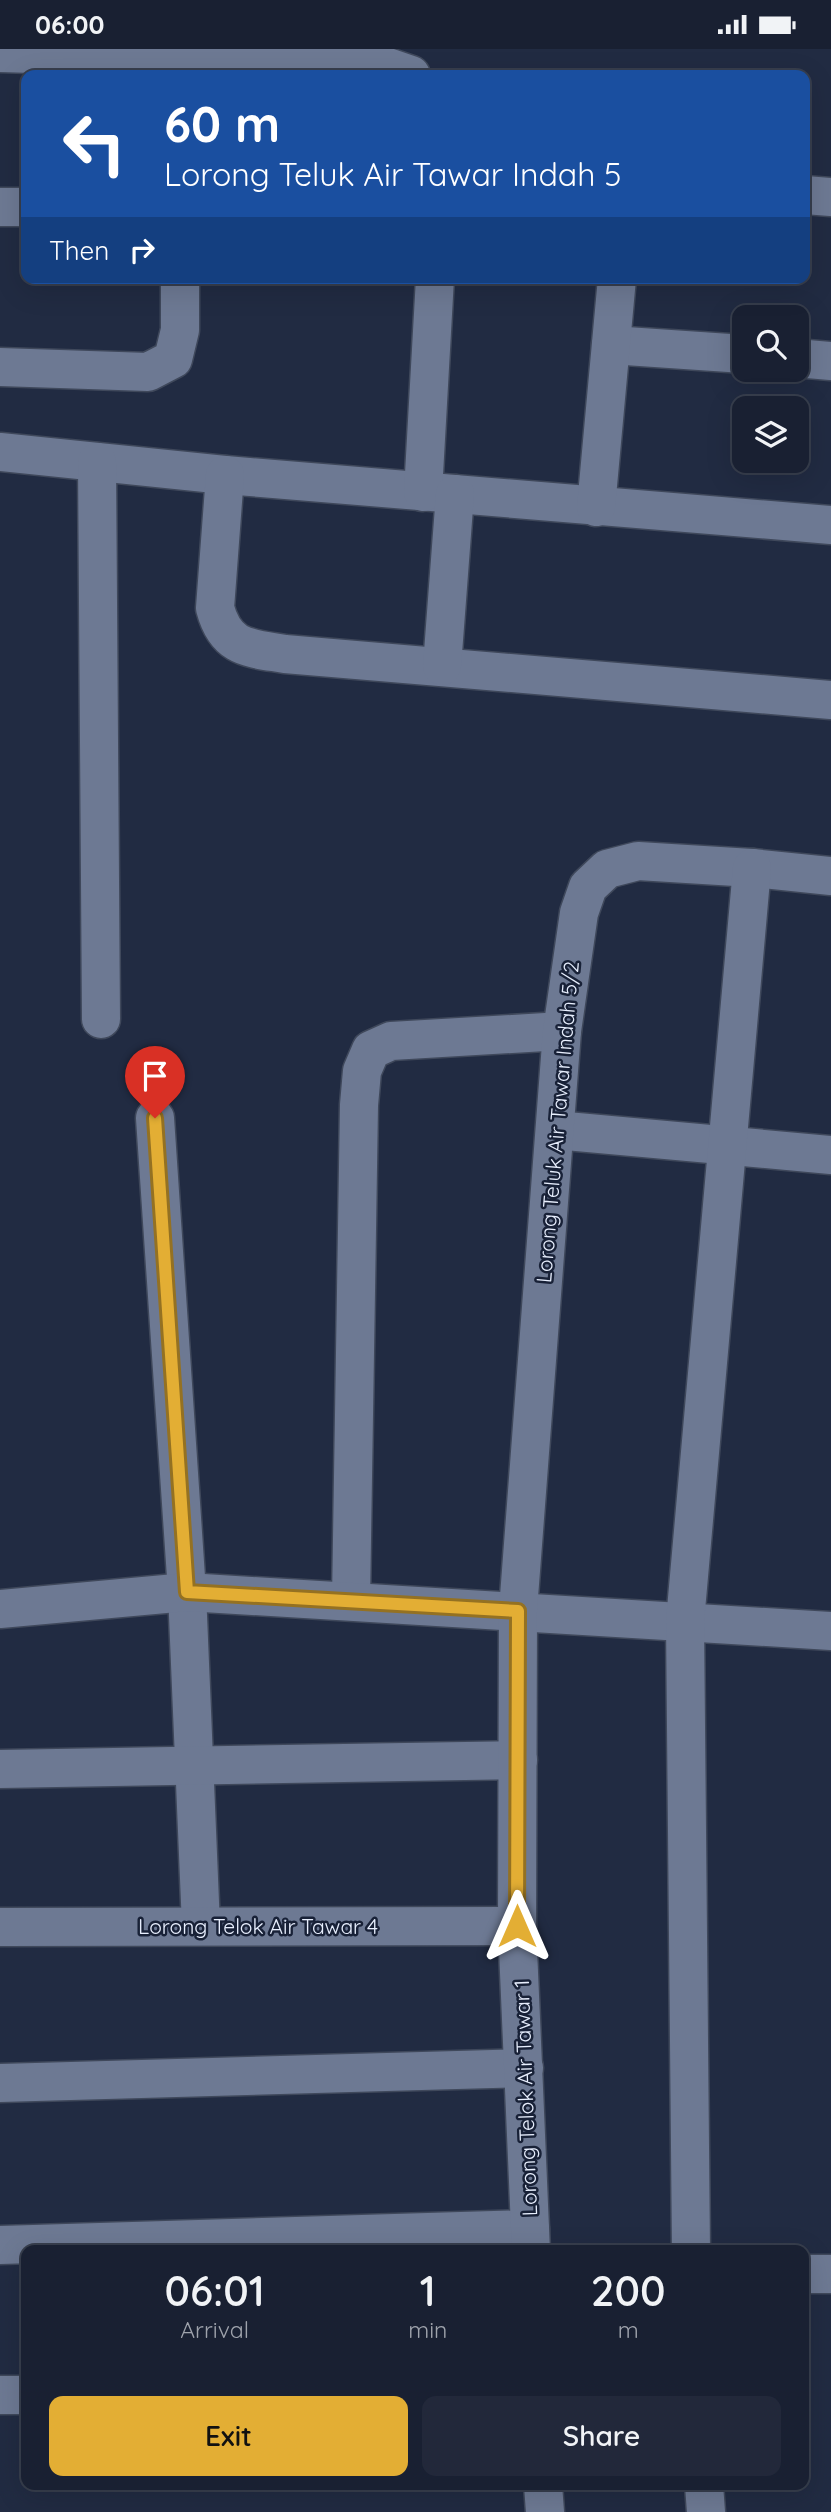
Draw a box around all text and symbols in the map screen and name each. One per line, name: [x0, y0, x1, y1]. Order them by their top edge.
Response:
text: 06:00: [35, 8, 104, 41]
text: 60 m: [164, 93, 280, 154]
icon: left: [49, 98, 140, 189]
text: Lorong Teluk Air Tawar Indah 5: [164, 154, 622, 194]
icon: right: [123, 231, 161, 269]
text: Then: [49, 234, 109, 267]
map controls: [732, 305, 809, 473]
button: search: [732, 305, 809, 382]
button: layers: [732, 396, 809, 473]
street label: Lorong Teluk Air Tawar Indah 5/2: [530, 960, 584, 1284]
pin: [125, 1046, 185, 1118]
icon: arrive: [136, 1057, 174, 1095]
position arrow: [480, 1889, 554, 1963]
street label: Lorong Telok Air Tawar 4: [138, 1913, 378, 1939]
street label: Lorong Telok Air Tawar 1: [508, 1979, 542, 2217]
text: 06:01: [164, 2264, 265, 2317]
text: 1: [420, 2264, 436, 2317]
text: 200: [591, 2264, 666, 2317]
text: Arrival: [180, 2315, 249, 2344]
text: min: [408, 2315, 447, 2344]
text: m: [618, 2315, 639, 2344]
button: Exit: [49, 2396, 408, 2476]
button: Share: [422, 2396, 781, 2476]

